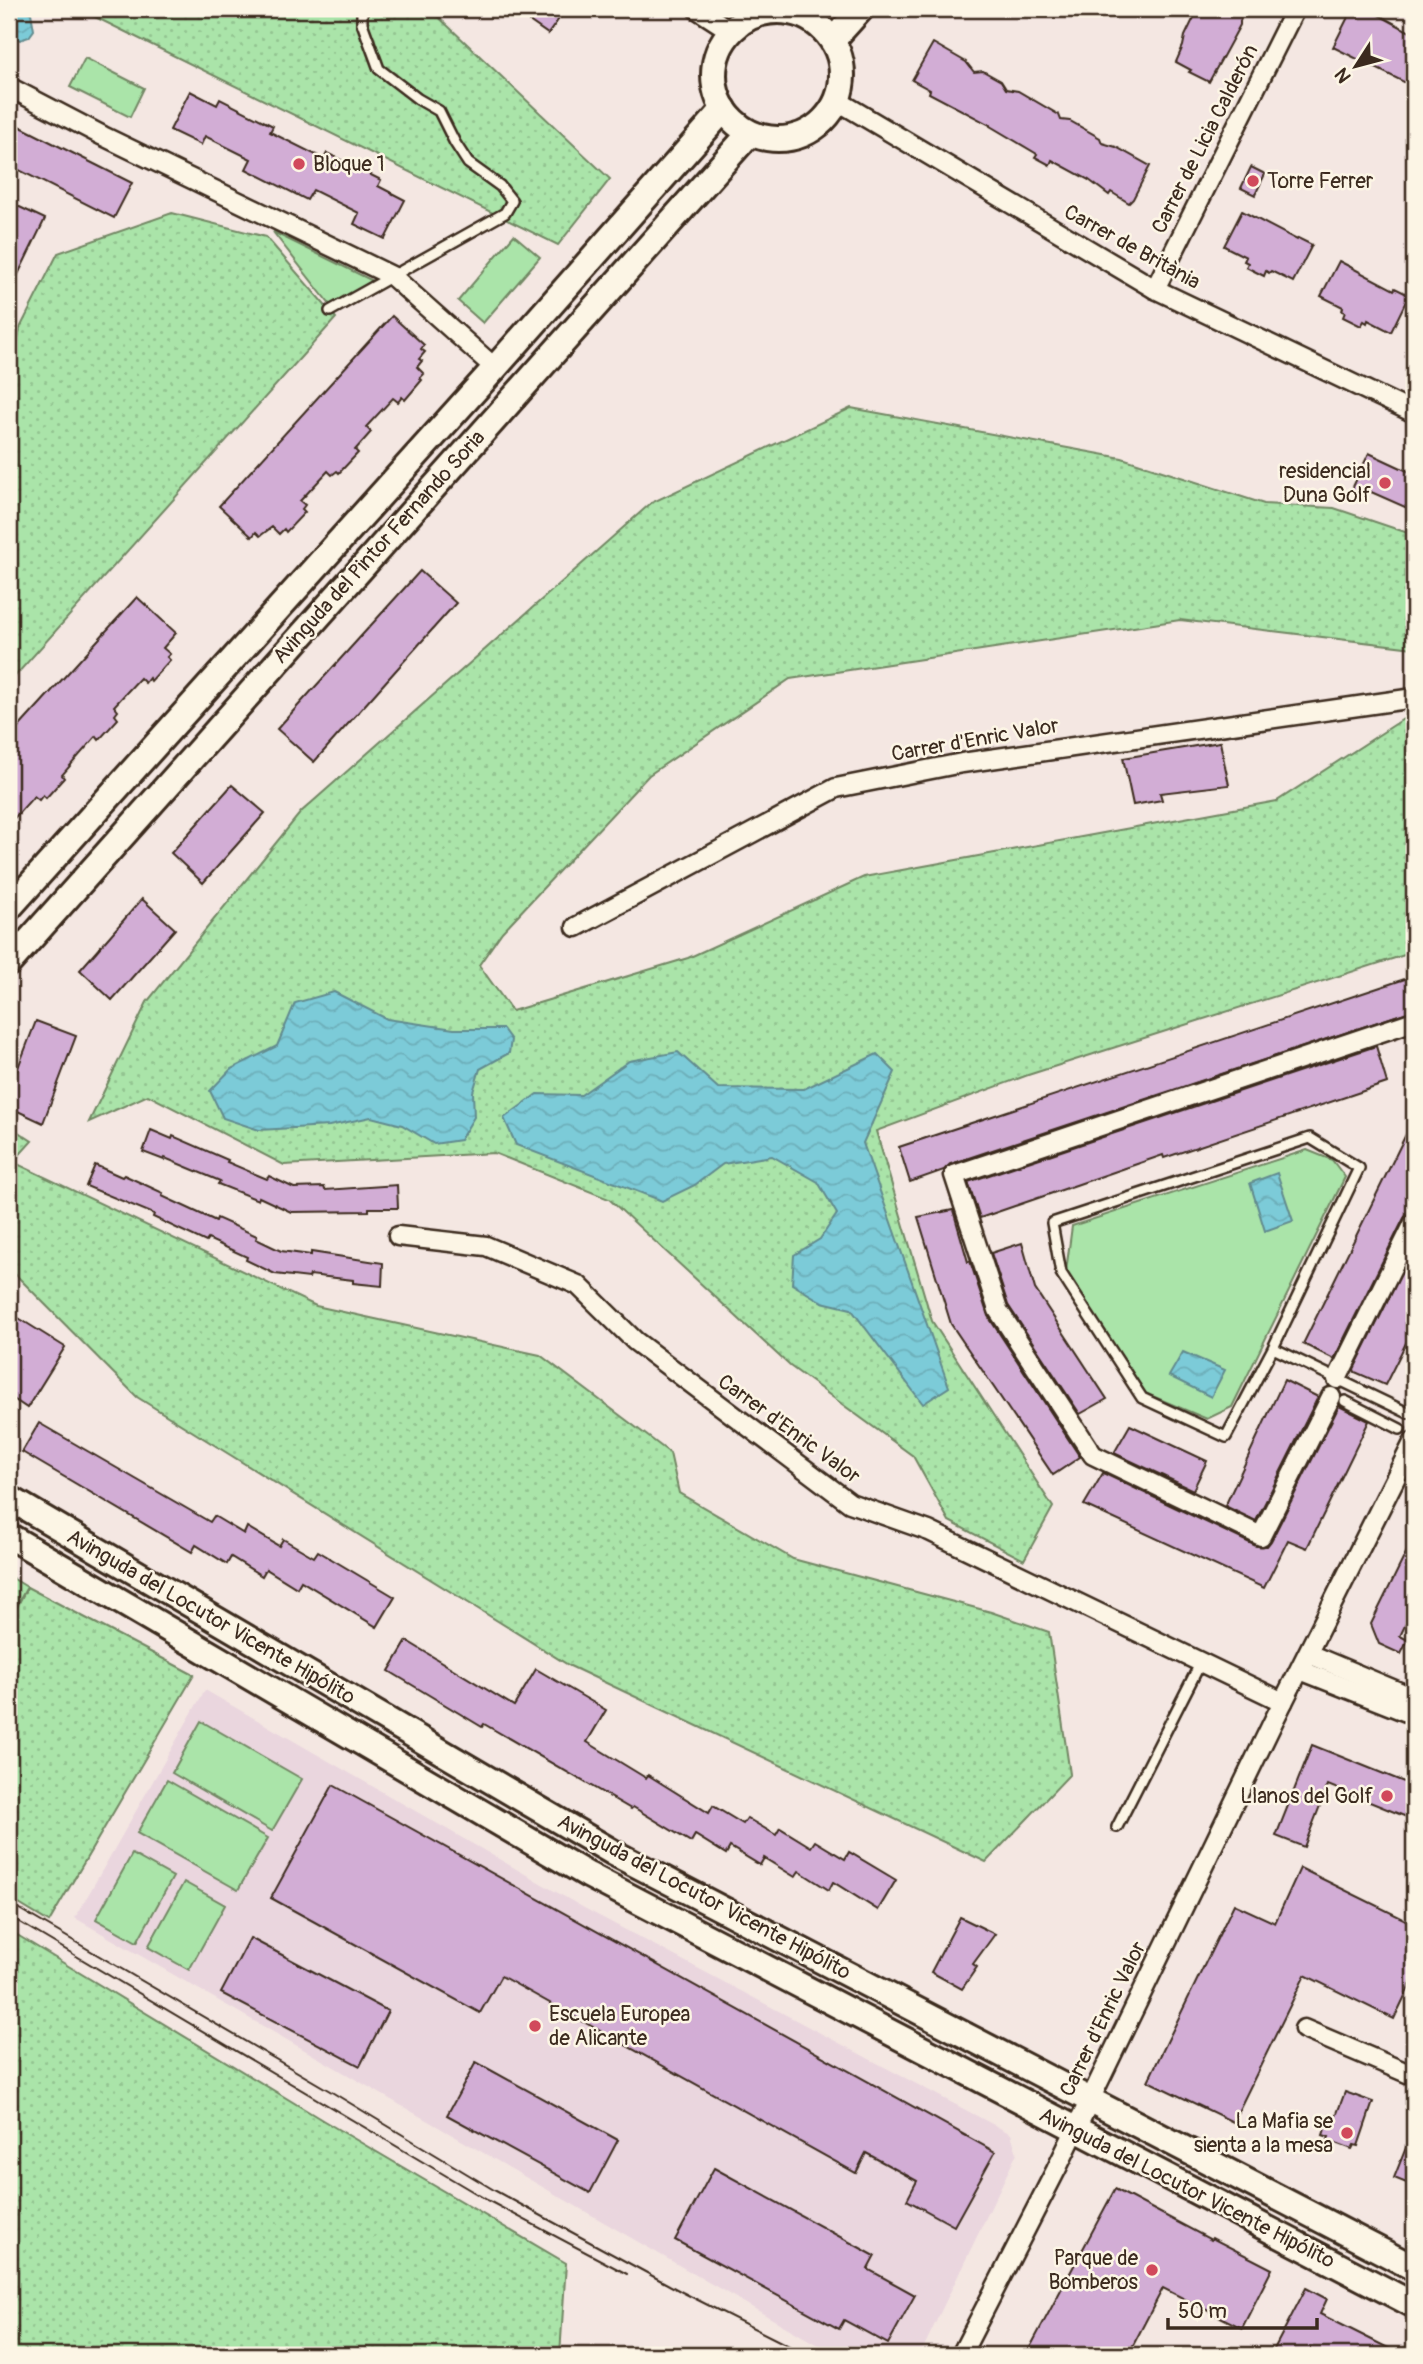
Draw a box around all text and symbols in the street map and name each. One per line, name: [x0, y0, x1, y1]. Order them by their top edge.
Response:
north arrow: [1322, 32, 1392, 102]
street label: Carrer de Licia Calderón: [1146, 40, 1264, 238]
text: N: [1329, 63, 1357, 88]
place label: Bloque 1: [313, 151, 385, 178]
marker: Bloque 1: [291, 156, 307, 172]
place label: Torre Ferrer: [1267, 168, 1374, 195]
marker: Torre Ferrer: [1245, 173, 1261, 189]
street label: Carrer de Britània: [1059, 198, 1205, 296]
street label: Avinguda del Pintor Fernando Soria: [267, 425, 491, 669]
place label: residencial Duna Golf: [1279, 458, 1371, 509]
marker: residencial Duna Golf: [1377, 475, 1393, 491]
street label: Carrer d'Enric Valor: [889, 712, 1061, 768]
street label: Carrer d'Enric Valor: [712, 1368, 866, 1490]
street label: Avinguda del Locutor Vicente Hipólito: [62, 1523, 360, 1711]
place label: Llanos del Golf: [1240, 1783, 1373, 1810]
marker: Llanos del Golf: [1379, 1788, 1395, 1804]
street label: Avinguda del Locutor Vicente Hipólito: [553, 1808, 855, 1986]
street label: Carrer d'Enric Valor: [1054, 1936, 1153, 2101]
place label: Escuela Europea de Alicante: [549, 2001, 690, 2052]
marker: Escuela Europea de Alicante: [527, 2018, 543, 2034]
street label: Avinguda del Locutor Vicente Hipólito: [1035, 2101, 1339, 2275]
place label: La Mafia se sienta a la mesa: [1194, 2108, 1334, 2159]
marker: La Mafia se sienta a la mesa: [1339, 2125, 1355, 2141]
place label: Parque de Bomberos: [1048, 2245, 1139, 2296]
marker: Parque de Bomberos: [1144, 2262, 1160, 2278]
scale bar: [1168, 2287, 1316, 2331]
text: 50 m: [1178, 2298, 1227, 2325]

